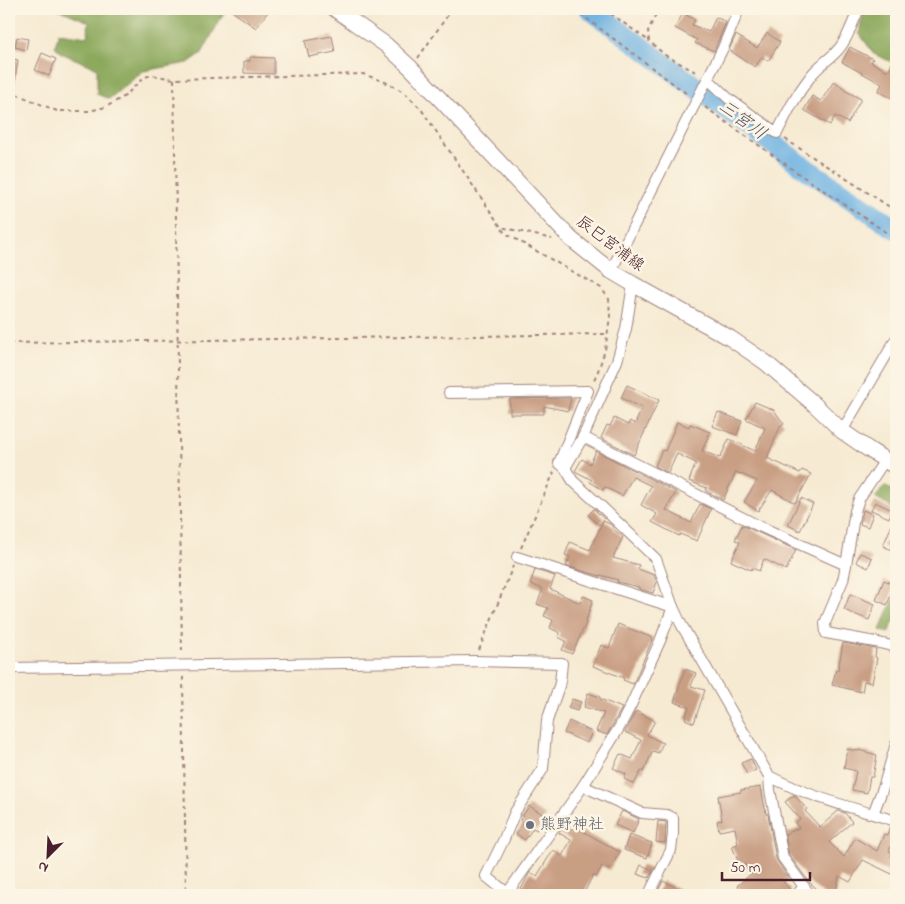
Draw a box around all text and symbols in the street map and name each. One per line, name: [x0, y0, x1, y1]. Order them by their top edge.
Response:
water label: 三宮川: [713, 95, 771, 147]
street label: 辰巳宮浦線: [571, 210, 649, 278]
place label: 熊野神社: [540, 813, 604, 837]
marker: 熊野神社: [524, 819, 536, 831]
north arrow: [22, 832, 72, 882]
scale bar: [722, 849, 810, 881]
text: N: [35, 855, 52, 878]
text: 50 m: [730, 857, 761, 879]

